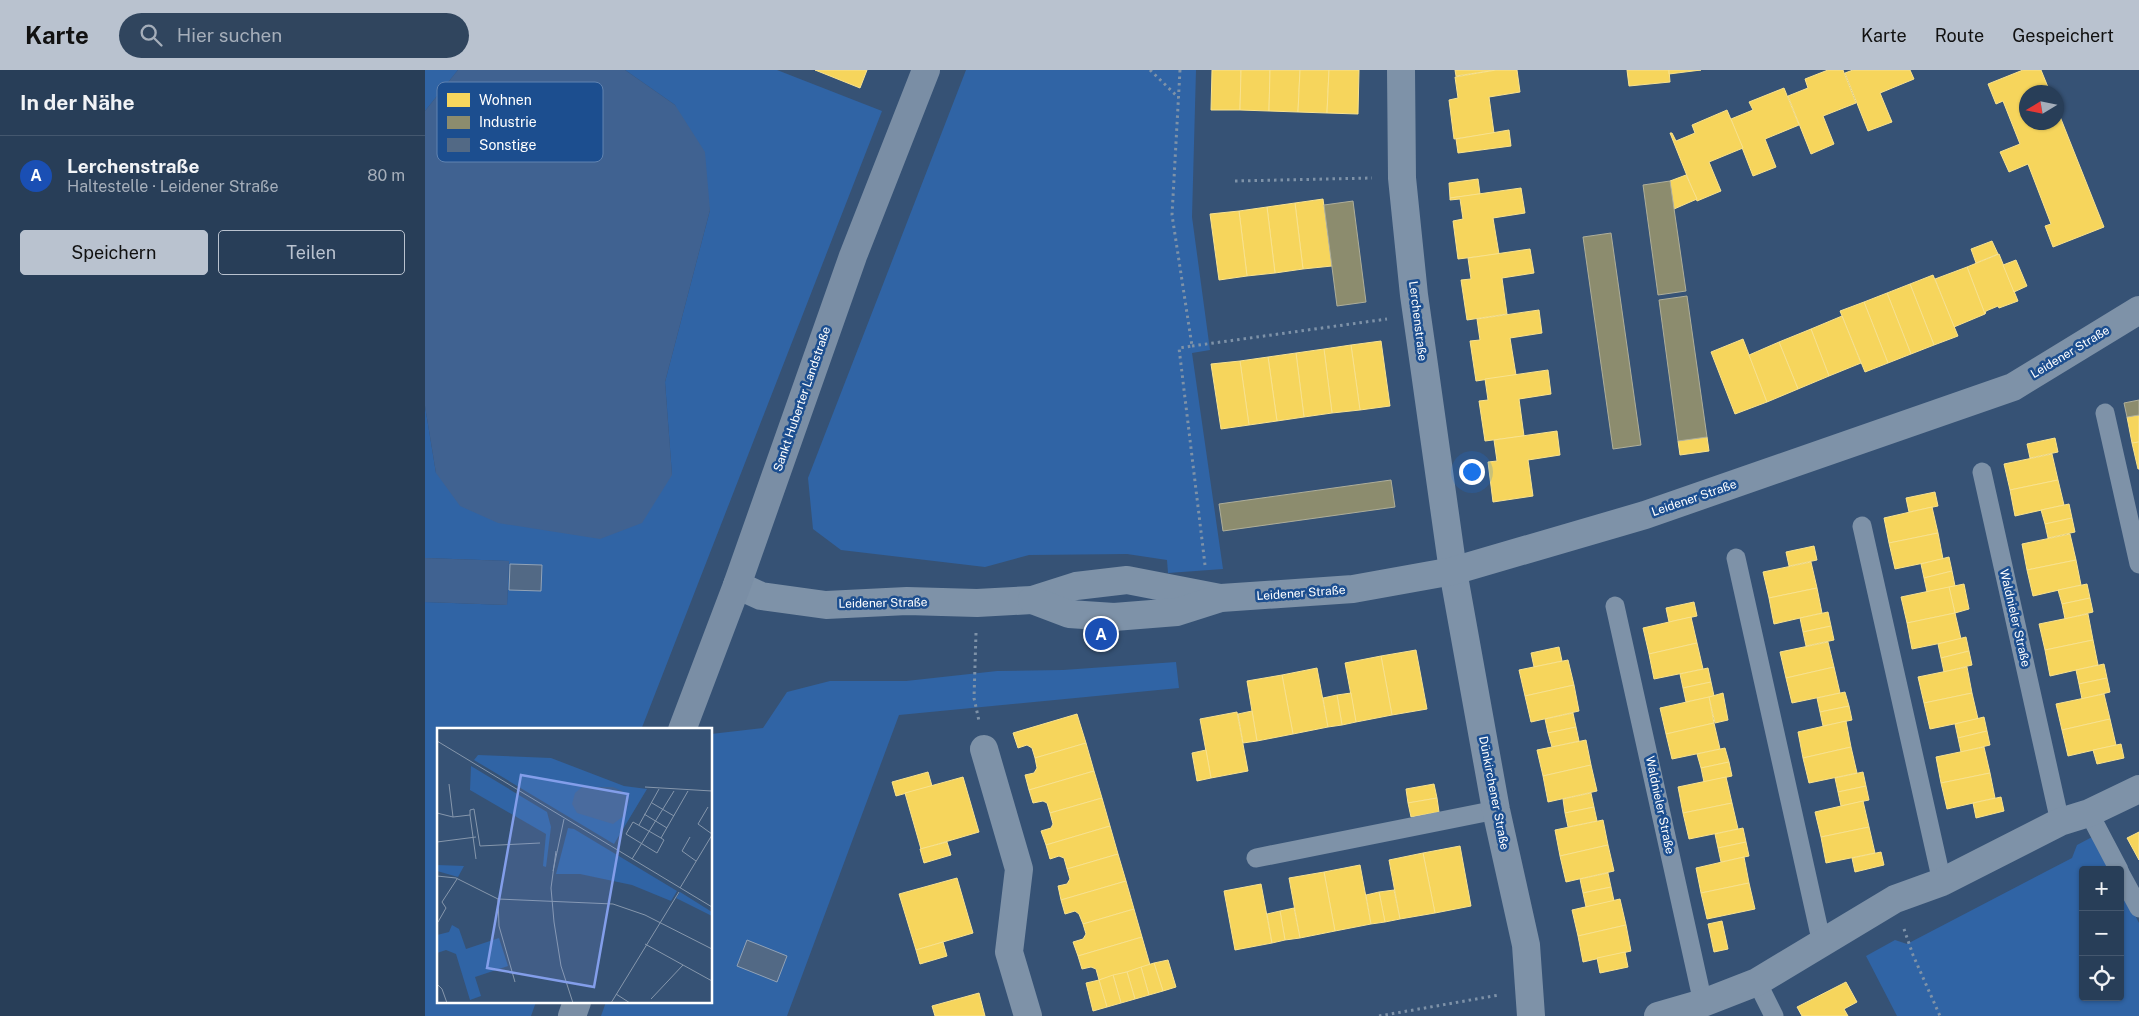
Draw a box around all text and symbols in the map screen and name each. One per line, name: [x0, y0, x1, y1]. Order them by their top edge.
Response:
search box: [119, 13, 469, 58]
text: Karte: [25, 21, 89, 49]
icon: search: [137, 21, 165, 49]
text: Hier suchen: [177, 24, 282, 46]
text: Karte: [1861, 25, 1907, 46]
text: Route: [1935, 25, 1984, 46]
text: Gespeichert: [2012, 25, 2114, 46]
legend: [437, 82, 603, 162]
north arrow: [2019, 85, 2064, 130]
text: In der Nähe: [20, 90, 135, 115]
text: Wohnen: [479, 92, 532, 108]
text: Industrie: [479, 114, 537, 130]
text: Sonstige: [479, 137, 537, 153]
text: Lerchenstraße: [67, 155, 199, 177]
text: A: [30, 166, 42, 185]
text: 80 m: [367, 166, 405, 185]
text: Haltestelle · Leidener Straße: [67, 177, 279, 196]
button: Speichern: [20, 230, 208, 275]
button: Teilen: [218, 230, 405, 275]
street label: Lerchenstraße: [1406, 280, 1430, 362]
street label: Leidener Straße: [2028, 323, 2112, 381]
street label: Sankt Huberter Landstraße: [771, 325, 833, 473]
your location: [1459, 459, 1485, 485]
street label: Leidener Straße: [1650, 477, 1739, 519]
street label: Waldnieler Straße: [1997, 568, 2033, 668]
street label: Leidener Straße: [1256, 583, 1346, 603]
street label: Leidener Straße: [838, 595, 928, 611]
pin: A: [1085, 615, 1117, 653]
inset map: [437, 728, 713, 1004]
street label: Dünkirchener Straße: [1476, 735, 1512, 851]
street label: Waldnieler Straße: [1643, 755, 1677, 856]
map controls: [2079, 866, 2124, 1001]
button: +: [2079, 866, 2124, 911]
button: −: [2079, 911, 2124, 956]
button: locate: [2079, 956, 2124, 1001]

